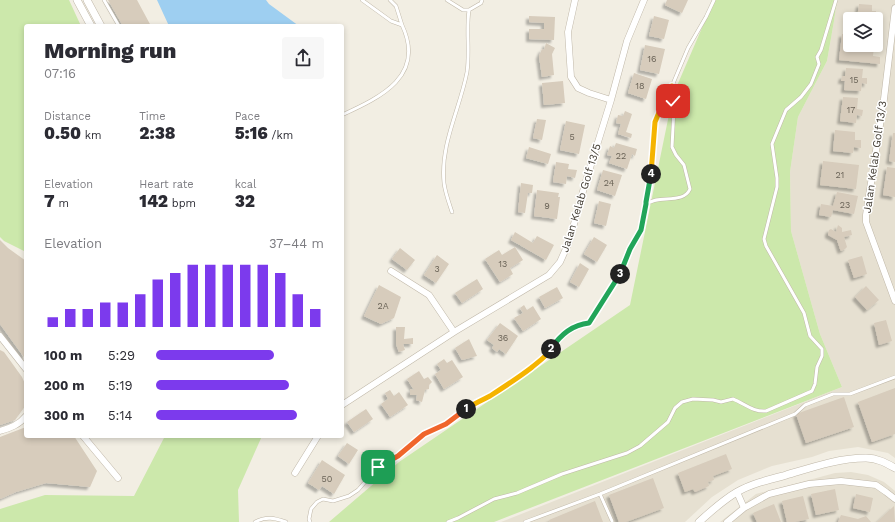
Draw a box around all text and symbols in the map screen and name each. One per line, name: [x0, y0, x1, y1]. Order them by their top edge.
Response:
map controls: [843, 12, 883, 52]
button: layers: [843, 12, 883, 52]
button: share: [282, 37, 324, 79]
text: Morning run: [44, 38, 176, 63]
house number: 16: [648, 54, 656, 64]
text: 07:16: [44, 66, 76, 81]
house number: 15: [850, 75, 858, 85]
house number: 18: [635, 81, 645, 91]
pin: [656, 84, 690, 118]
icon: check: [662, 90, 684, 112]
street label: Jalan Kelab Golf 13/3: [861, 100, 889, 214]
house number: 17: [847, 105, 855, 115]
text: Distance: [44, 110, 91, 123]
text: Time: [139, 110, 166, 123]
text: Pace: [235, 110, 260, 123]
text: 0.50: [44, 123, 81, 143]
text: 2:38: [139, 123, 176, 143]
text: 5:16: [235, 123, 268, 143]
text: km: [81, 129, 102, 142]
text: /km: [268, 129, 293, 142]
house number: 5: [569, 132, 575, 142]
street label: Jalan Kelab Golf 13/5: [558, 142, 604, 254]
house number: 22: [616, 151, 626, 161]
pin: 4: [641, 164, 661, 184]
text: 4: [647, 167, 655, 180]
house number: 21: [836, 170, 844, 180]
text: Elevation: [44, 178, 93, 191]
text: Heart rate: [139, 178, 194, 191]
text: kcal: [235, 178, 256, 191]
house number: 24: [604, 178, 615, 188]
text: 7: [44, 191, 55, 211]
text: 142: [139, 191, 168, 211]
text: 32: [235, 191, 255, 211]
text: m: [55, 197, 69, 210]
text: bpm: [168, 197, 196, 210]
house number: 23: [840, 200, 850, 210]
house number: 9: [544, 201, 550, 211]
text: Elevation: [44, 236, 102, 251]
text: 37–44 m: [269, 236, 324, 251]
house number: 13: [499, 259, 507, 269]
house number: 3: [434, 264, 440, 274]
pin: 3: [610, 264, 630, 284]
text: 3: [617, 267, 623, 280]
house number: 2A: [377, 301, 389, 311]
house number: 36: [498, 333, 508, 343]
pin: 2: [541, 339, 561, 359]
text: 2: [548, 342, 554, 355]
text: 100 m: [44, 348, 82, 363]
text: 5:29: [108, 348, 135, 363]
text: 200 m: [44, 378, 84, 393]
text: 5:19: [108, 378, 133, 393]
pin: 1: [456, 399, 476, 419]
text: 1: [464, 402, 468, 415]
text: 300 m: [44, 408, 84, 423]
text: 5:14: [108, 408, 132, 423]
pin: [361, 450, 395, 484]
icon: arrive: [367, 456, 389, 478]
house number: 50: [322, 474, 333, 484]

